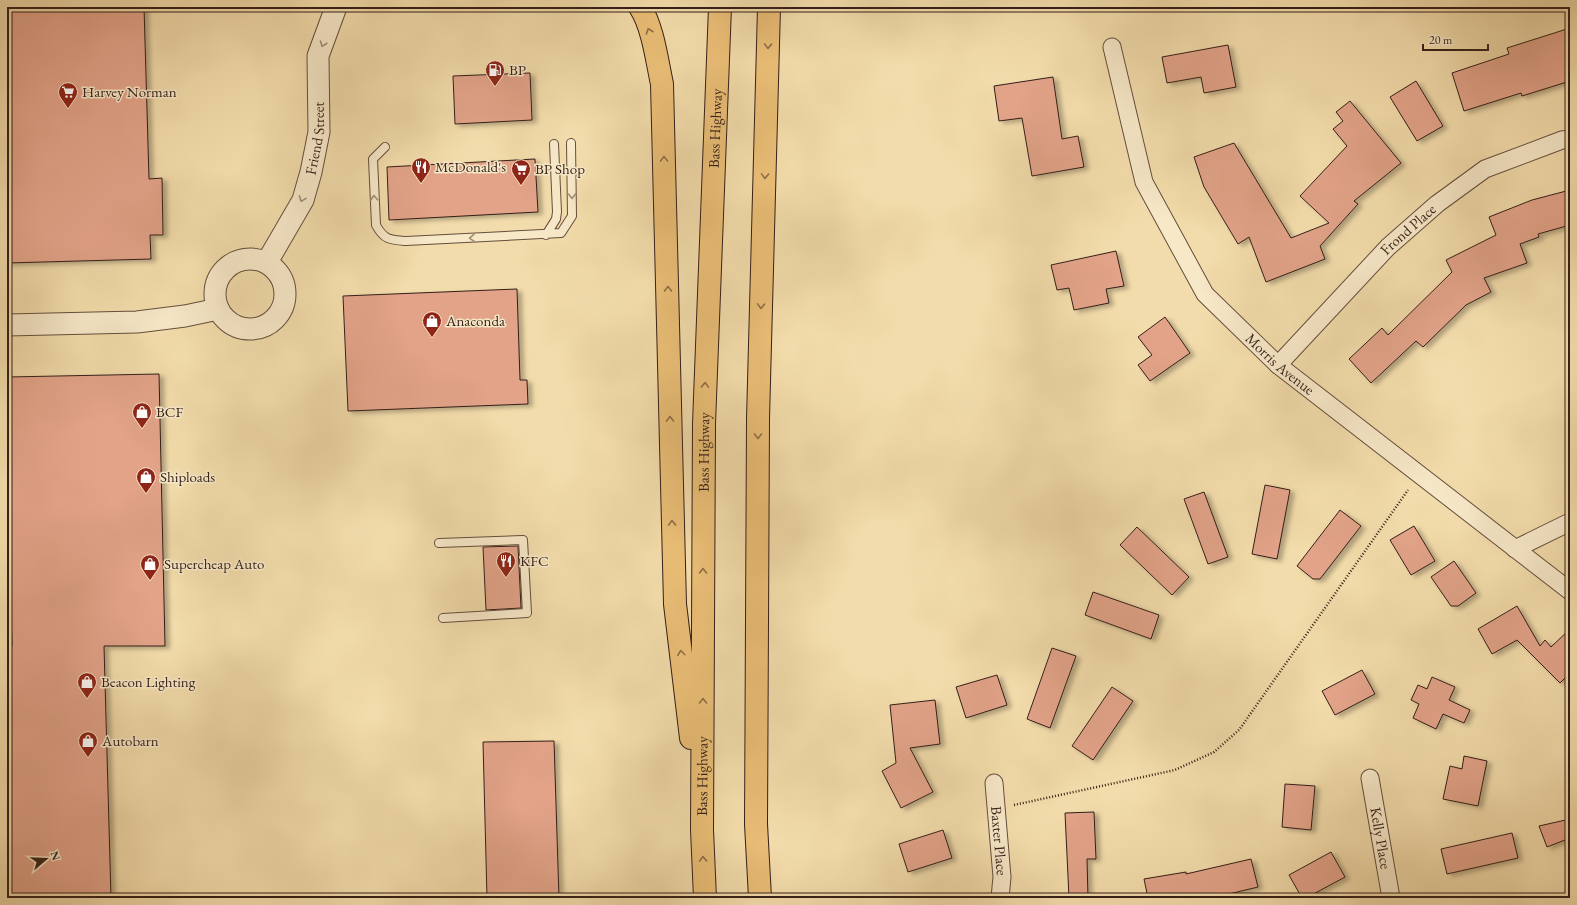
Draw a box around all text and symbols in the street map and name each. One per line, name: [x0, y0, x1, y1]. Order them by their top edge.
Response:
scale bar: [1423, 26, 1488, 52]
one-way arrow: [646, 27, 654, 34]
text: 20 m: [1429, 32, 1453, 48]
one-way arrow: [319, 40, 327, 47]
one-way arrow: [764, 43, 772, 49]
fuel station icon: BP: [484, 59, 506, 87]
place label: BP: [509, 60, 526, 79]
supermarket icon: Harvey Norman: [57, 81, 79, 109]
place label: Harvey Norman: [82, 82, 177, 101]
street label: Bass Highway: [704, 88, 726, 168]
street label: Friend Street: [301, 101, 328, 176]
restaurant icon: McDonald's: [410, 156, 432, 184]
one-way arrow: [660, 156, 668, 162]
place label: McDonald's: [435, 157, 506, 176]
supermarket icon: BP Shop: [510, 158, 532, 186]
place label: BP Shop: [535, 159, 585, 178]
one-way arrow: [761, 173, 769, 179]
one-way arrow: [568, 193, 576, 199]
one-way arrow: [299, 195, 307, 202]
one-way arrow: [370, 195, 379, 201]
street label: Frond Place: [1376, 199, 1440, 259]
one-way arrow: [469, 234, 475, 242]
one-way arrow: [663, 286, 672, 292]
one-way arrow: [757, 303, 766, 309]
shop icon: Anaconda: [421, 310, 443, 338]
place label: Anaconda: [445, 311, 505, 330]
street label: Morris Avenue: [1242, 329, 1319, 399]
one-way arrow: [701, 382, 709, 388]
shop icon: BCF: [131, 401, 153, 429]
place label: BCF: [156, 402, 183, 421]
street label: Bass Highway: [694, 411, 713, 492]
one-way arrow: [666, 416, 674, 422]
one-way arrow: [754, 433, 762, 439]
shop icon: Shiploads: [135, 466, 157, 494]
place label: Shiploads: [160, 467, 215, 486]
one-way arrow: [668, 520, 677, 526]
restaurant icon: KFC: [495, 550, 517, 578]
place label: KFC: [520, 551, 549, 570]
shop icon: Supercheap Auto: [139, 553, 161, 581]
place label: Supercheap Auto: [164, 554, 264, 573]
one-way arrow: [699, 568, 707, 574]
one-way arrow: [676, 650, 685, 656]
shop icon: Beacon Lighting: [76, 671, 98, 699]
place label: Beacon Lighting: [101, 672, 196, 691]
one-way arrow: [699, 698, 707, 704]
shop icon: Autobarn: [77, 730, 99, 758]
place label: Autobarn: [101, 731, 159, 750]
street label: Bass Highway: [692, 736, 711, 816]
street label: Baxter Place: [987, 805, 1012, 876]
street label: Kelly Place: [1366, 806, 1396, 871]
north arrow: [26, 839, 66, 879]
text: N: [47, 849, 64, 862]
one-way arrow: [699, 856, 708, 862]

